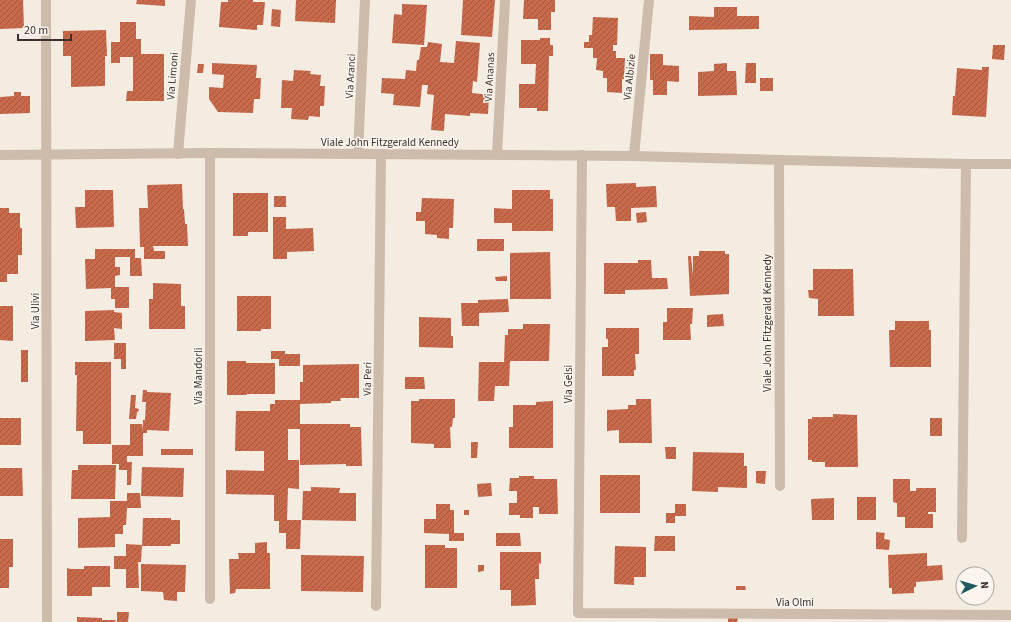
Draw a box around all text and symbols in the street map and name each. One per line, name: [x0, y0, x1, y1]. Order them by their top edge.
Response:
scale bar: [18, 16, 71, 42]
text: 20 m: [24, 22, 48, 39]
street label: Via Limoni: [163, 51, 182, 101]
street label: Via Ananas: [481, 51, 498, 102]
street label: Via Aranci: [342, 53, 359, 99]
street label: Via Albizie: [620, 53, 639, 101]
street label: Viale John Fitzgerald Kennedy: [321, 135, 459, 150]
street label: Viale John Fitzgerald Kennedy: [760, 254, 775, 392]
street label: Via Ulivi: [28, 293, 43, 329]
street label: Via Mandorli: [191, 347, 206, 405]
street label: Via Peri: [360, 362, 375, 396]
street label: Via Gelsi: [561, 365, 576, 403]
north arrow: [955, 566, 995, 606]
text: N: [977, 581, 992, 589]
street label: Via Olmi: [776, 595, 814, 610]

